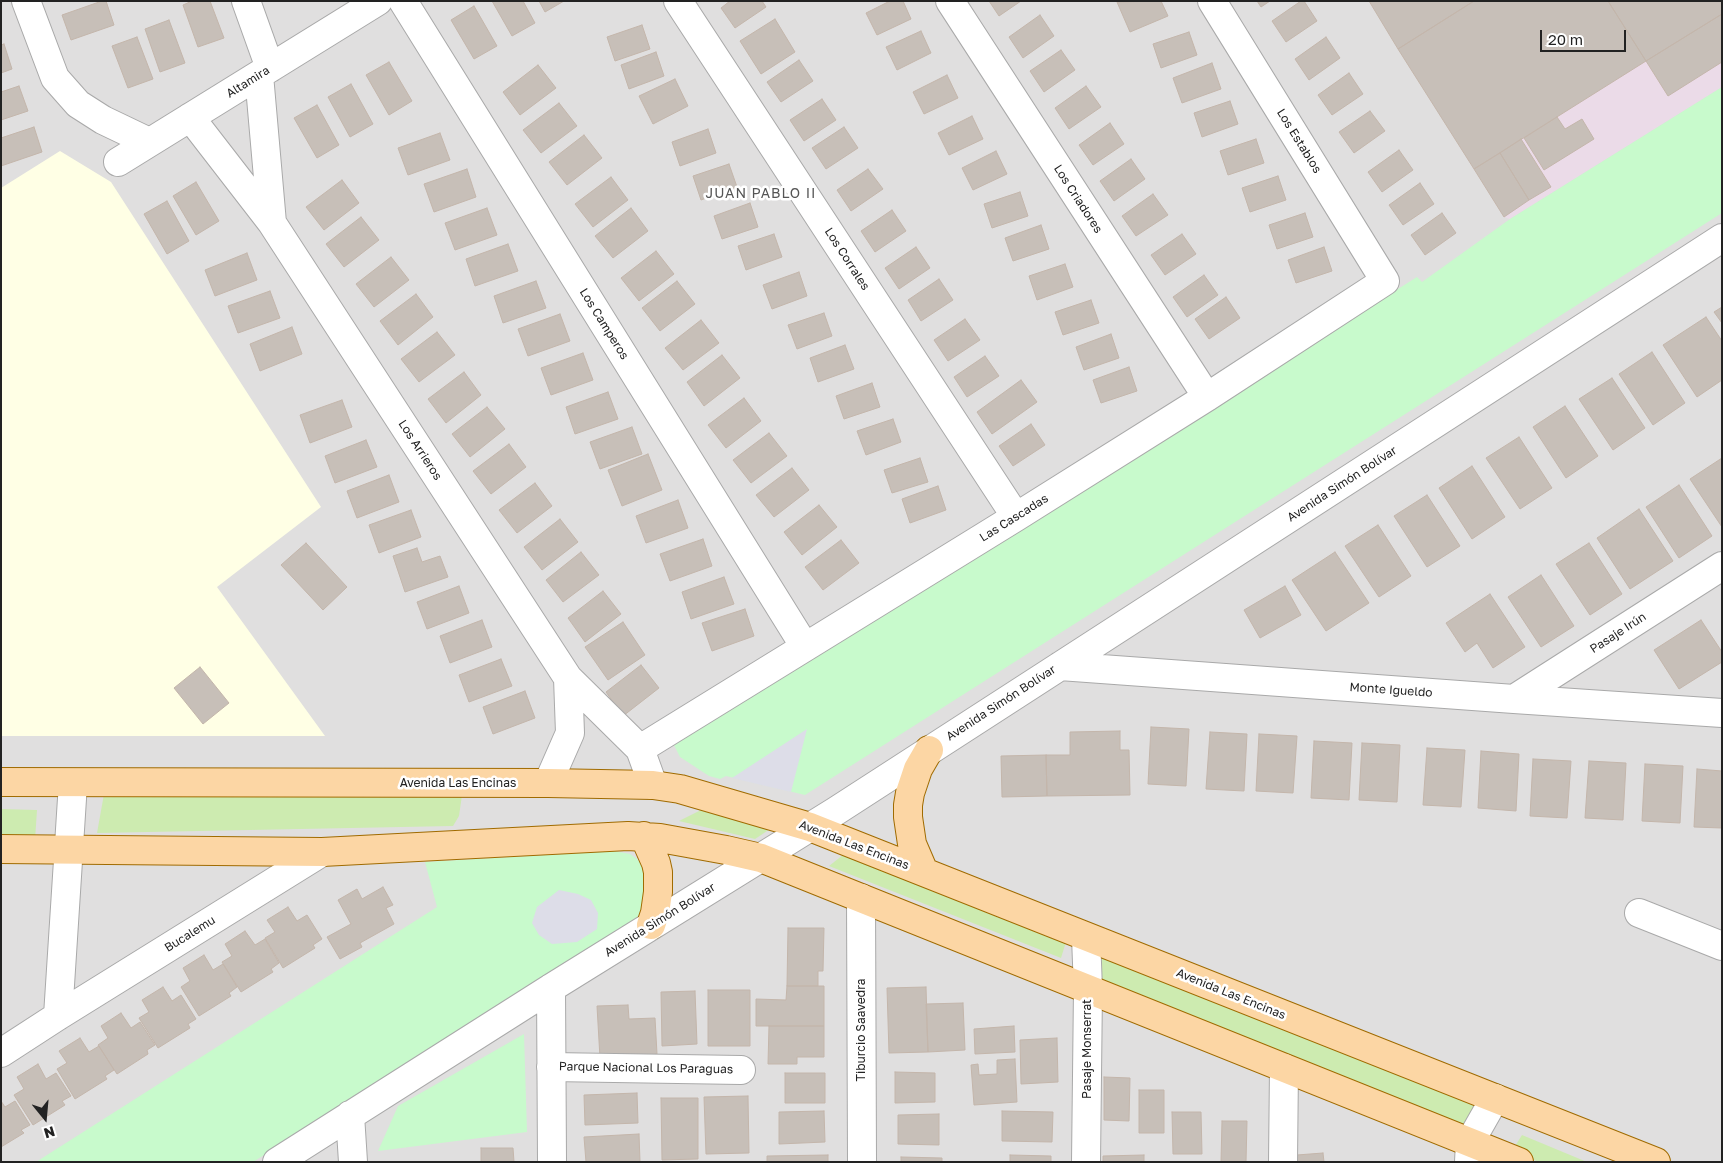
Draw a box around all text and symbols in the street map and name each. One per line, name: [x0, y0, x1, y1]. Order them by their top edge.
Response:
scale bar: [1543, 20, 1629, 52]
text: 20 m: [1548, 30, 1583, 48]
street label: Altamira: [224, 63, 272, 101]
street label: Los Establos: [1273, 106, 1325, 176]
street label: Los Criadores: [1051, 162, 1105, 236]
district label: JUAN PABLO II: [704, 186, 818, 202]
street label: Los Corrales: [821, 225, 873, 293]
street label: Los Camperos: [576, 286, 632, 362]
street label: Los Arrieros: [395, 417, 445, 483]
street label: Avenida Simón Bolívar: [1285, 443, 1399, 525]
street label: Las Cascadas: [977, 491, 1051, 545]
street label: Pasaje Irún: [1587, 610, 1649, 656]
street label: Avenida Simón Bolívar: [944, 662, 1058, 744]
street label: Monte Igueldo: [1349, 680, 1433, 700]
street label: Avenida Las Encinas: [400, 776, 516, 790]
street label: Avenida Las Encinas: [797, 817, 911, 873]
street label: Avenida Simón Bolívar: [602, 880, 718, 960]
street label: Bucalemu: [162, 913, 218, 955]
street label: Avenida Las Encinas: [1174, 965, 1288, 1023]
street label: Tiburcio Saavedra: [854, 979, 868, 1081]
street label: Pasaje Monserrat: [1080, 999, 1094, 1099]
street label: Parque Nacional Los Paraguas: [559, 1059, 733, 1077]
north arrow: [20, 1093, 70, 1143]
text: N: [42, 1123, 57, 1143]

